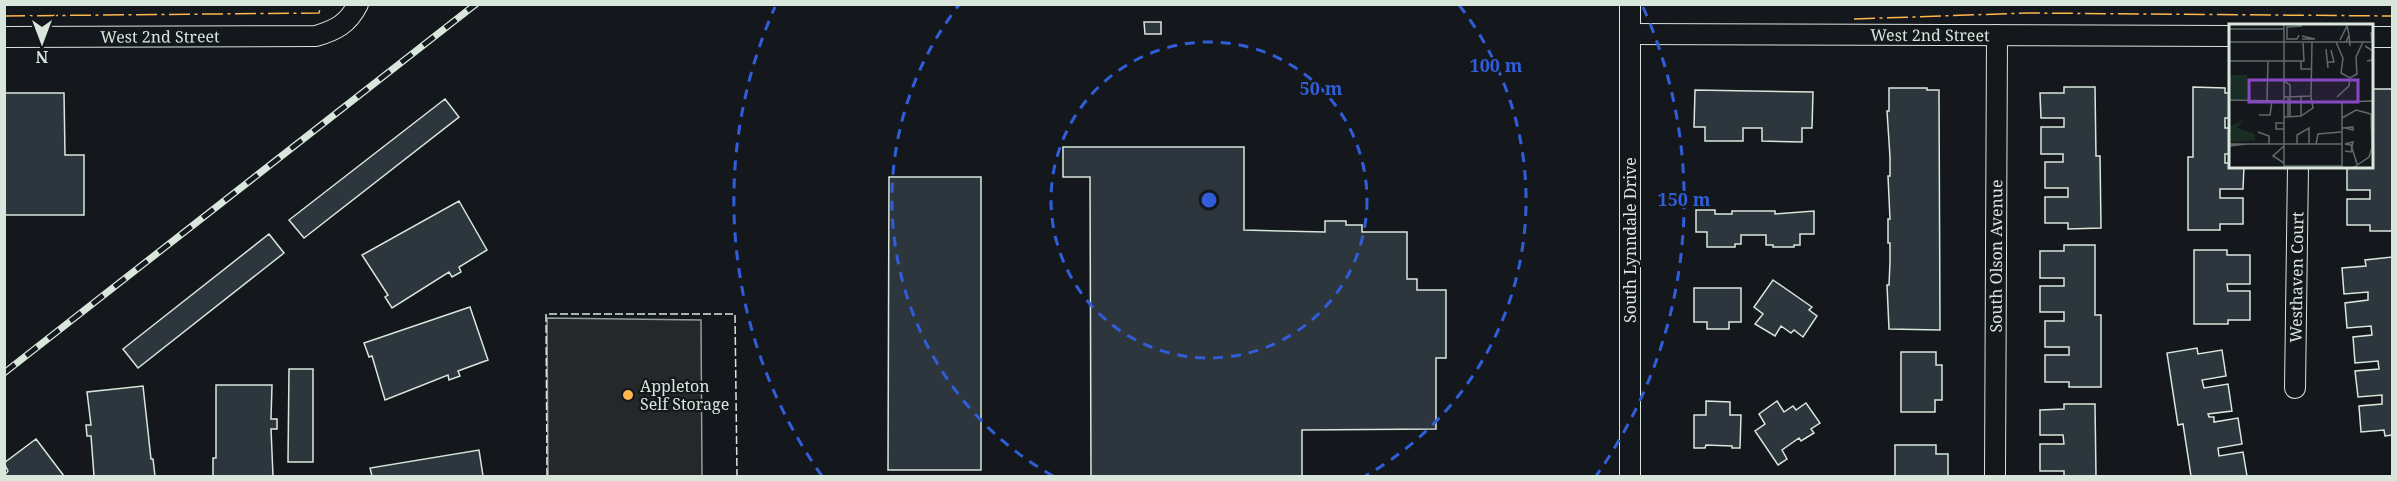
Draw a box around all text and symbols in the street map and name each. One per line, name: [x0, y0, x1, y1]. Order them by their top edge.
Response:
north arrow: [12, 12, 72, 72]
street label: West 2nd Street: [1870, 24, 1990, 46]
inset map: [2229, 24, 2373, 168]
street label: West 2nd Street: [100, 25, 220, 48]
text: N: [35, 46, 48, 68]
text: 100 m: [1470, 53, 1523, 77]
text: 50 m: [1300, 76, 1343, 100]
street label: South Lynndale Drive: [1619, 157, 1641, 323]
street label: South Olson Avenue: [1985, 179, 2007, 333]
text: 150 m: [1658, 187, 1711, 211]
centre of rings: [1199, 190, 1219, 210]
street label: Westhaven Court: [2285, 211, 2308, 343]
place label: Appleton Self Storage: [640, 375, 729, 415]
marker: Appleton Self Storage: [621, 388, 635, 402]

